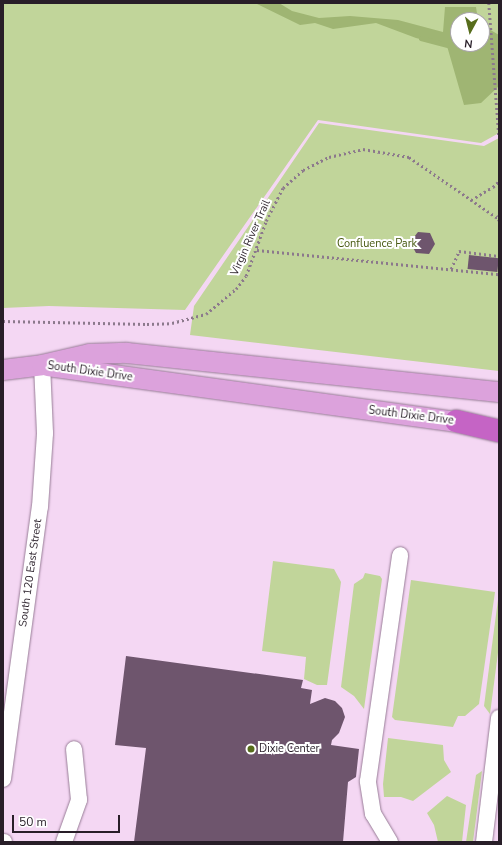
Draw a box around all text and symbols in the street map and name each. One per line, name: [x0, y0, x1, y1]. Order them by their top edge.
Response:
north arrow: [450, 12, 490, 52]
text: N: [464, 35, 474, 51]
street label: Virgin River Trail: [228, 198, 274, 278]
park label: Confluence Park: [337, 237, 417, 251]
street label: South Dixie Drive: [47, 359, 133, 385]
street label: South Dixie Drive: [368, 404, 454, 428]
street label: South 120 East Street: [17, 518, 45, 628]
place label: Dixie Center: [259, 742, 319, 756]
marker: Dixie Center: [246, 744, 256, 754]
scale bar: [14, 807, 122, 833]
text: 50 m: [19, 814, 47, 830]

